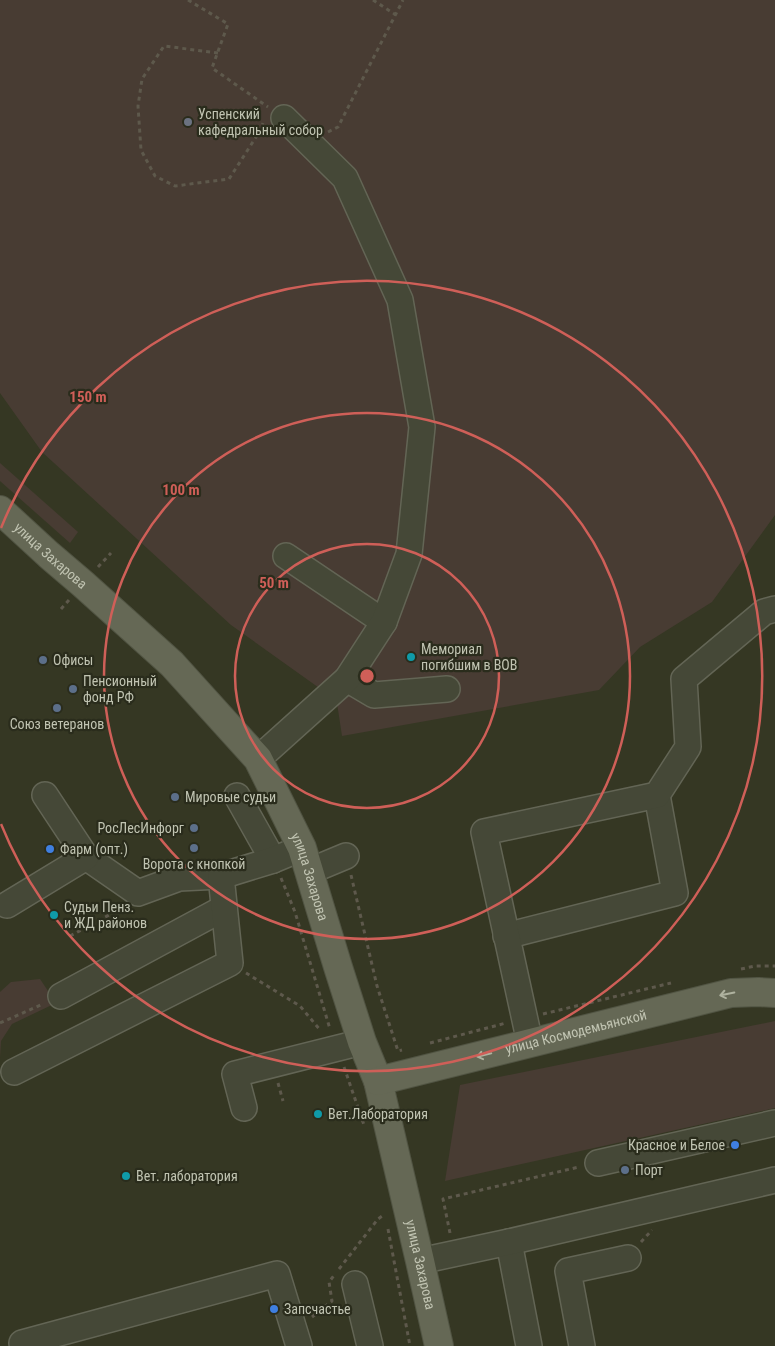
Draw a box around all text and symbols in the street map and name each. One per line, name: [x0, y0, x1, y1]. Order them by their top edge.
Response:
place label: Успенский кафедральный собор: [198, 106, 323, 138]
marker: Успенский кафедральный собор: [182, 116, 194, 128]
text: 150 m: [69, 388, 107, 406]
text: 100 m: [162, 481, 200, 499]
street label: улица Захарова: [11, 519, 90, 592]
text: 50 m: [259, 574, 289, 592]
place label: Мемориал погибшим в ВОВ: [421, 641, 517, 673]
marker: Мемориал погибшим в ВОВ: [405, 651, 417, 663]
place label: Офисы: [53, 652, 93, 668]
marker: Офисы: [37, 654, 49, 666]
centre of rings: [358, 667, 376, 685]
place label: Пенсионный фонд РФ: [83, 673, 157, 705]
marker: Пенсионный фонд РФ: [67, 683, 79, 695]
marker: Союз ветеранов: [51, 702, 63, 714]
place label: Союз ветеранов: [10, 716, 104, 732]
place label: Мировые судьи: [185, 789, 276, 805]
marker: Мировые судьи: [169, 791, 181, 803]
place label: РосЛесИнфорг: [97, 820, 184, 836]
marker: РосЛесИнфорг: [188, 822, 200, 834]
street label: улица Захарова: [288, 830, 332, 923]
place label: Фарм (опт.): [60, 841, 128, 858]
marker: Ворота с кнопкой: [188, 842, 200, 854]
marker: Фарм (опт.): [44, 843, 56, 855]
place label: Ворота с кнопкой: [143, 856, 245, 872]
place label: Судьи Пенз. и ЖД районов: [64, 899, 147, 931]
marker: Судьи Пенз. и ЖД районов: [48, 909, 60, 921]
one-way arrow: [719, 990, 735, 1000]
street label: улица Космодемьянской: [504, 1006, 648, 1057]
one-way arrow: [476, 1051, 492, 1060]
place label: Вет.Лаборатория: [328, 1106, 428, 1122]
marker: Вет.Лаборатория: [312, 1108, 324, 1120]
place label: Красное и Белое: [628, 1137, 725, 1153]
marker: Красное и Белое: [729, 1139, 741, 1151]
place label: Порт: [635, 1162, 663, 1178]
marker: Порт: [619, 1164, 631, 1176]
place label: Вет. лаборатория: [136, 1168, 238, 1184]
marker: Вет. лаборатория: [120, 1170, 132, 1182]
street label: улица Захарова: [403, 1218, 439, 1311]
place label: Запсчастье: [284, 1301, 351, 1317]
marker: Запсчастье: [268, 1303, 280, 1315]

